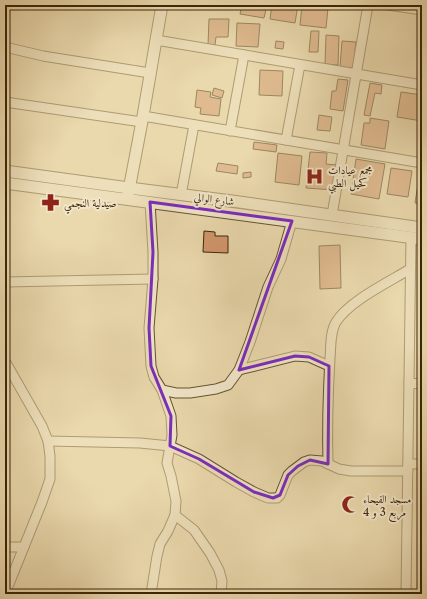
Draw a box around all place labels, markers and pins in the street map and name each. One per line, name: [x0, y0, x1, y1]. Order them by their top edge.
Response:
place label: مجمع عيادات كحيل الطبي: [328, 163, 373, 194]
hospital icon: مجمع عيادات كحيل الطبي: [305, 166, 325, 186]
pharmacy icon: صيدلية النجمي: [41, 193, 61, 213]
place label: صيدلية النجمي: [64, 196, 117, 214]
place label: مسجد الفيحاء مربع 3 و 4: [363, 492, 411, 522]
mosque icon: مسجد الفيحاء مربع 3 و 4: [340, 495, 360, 515]

